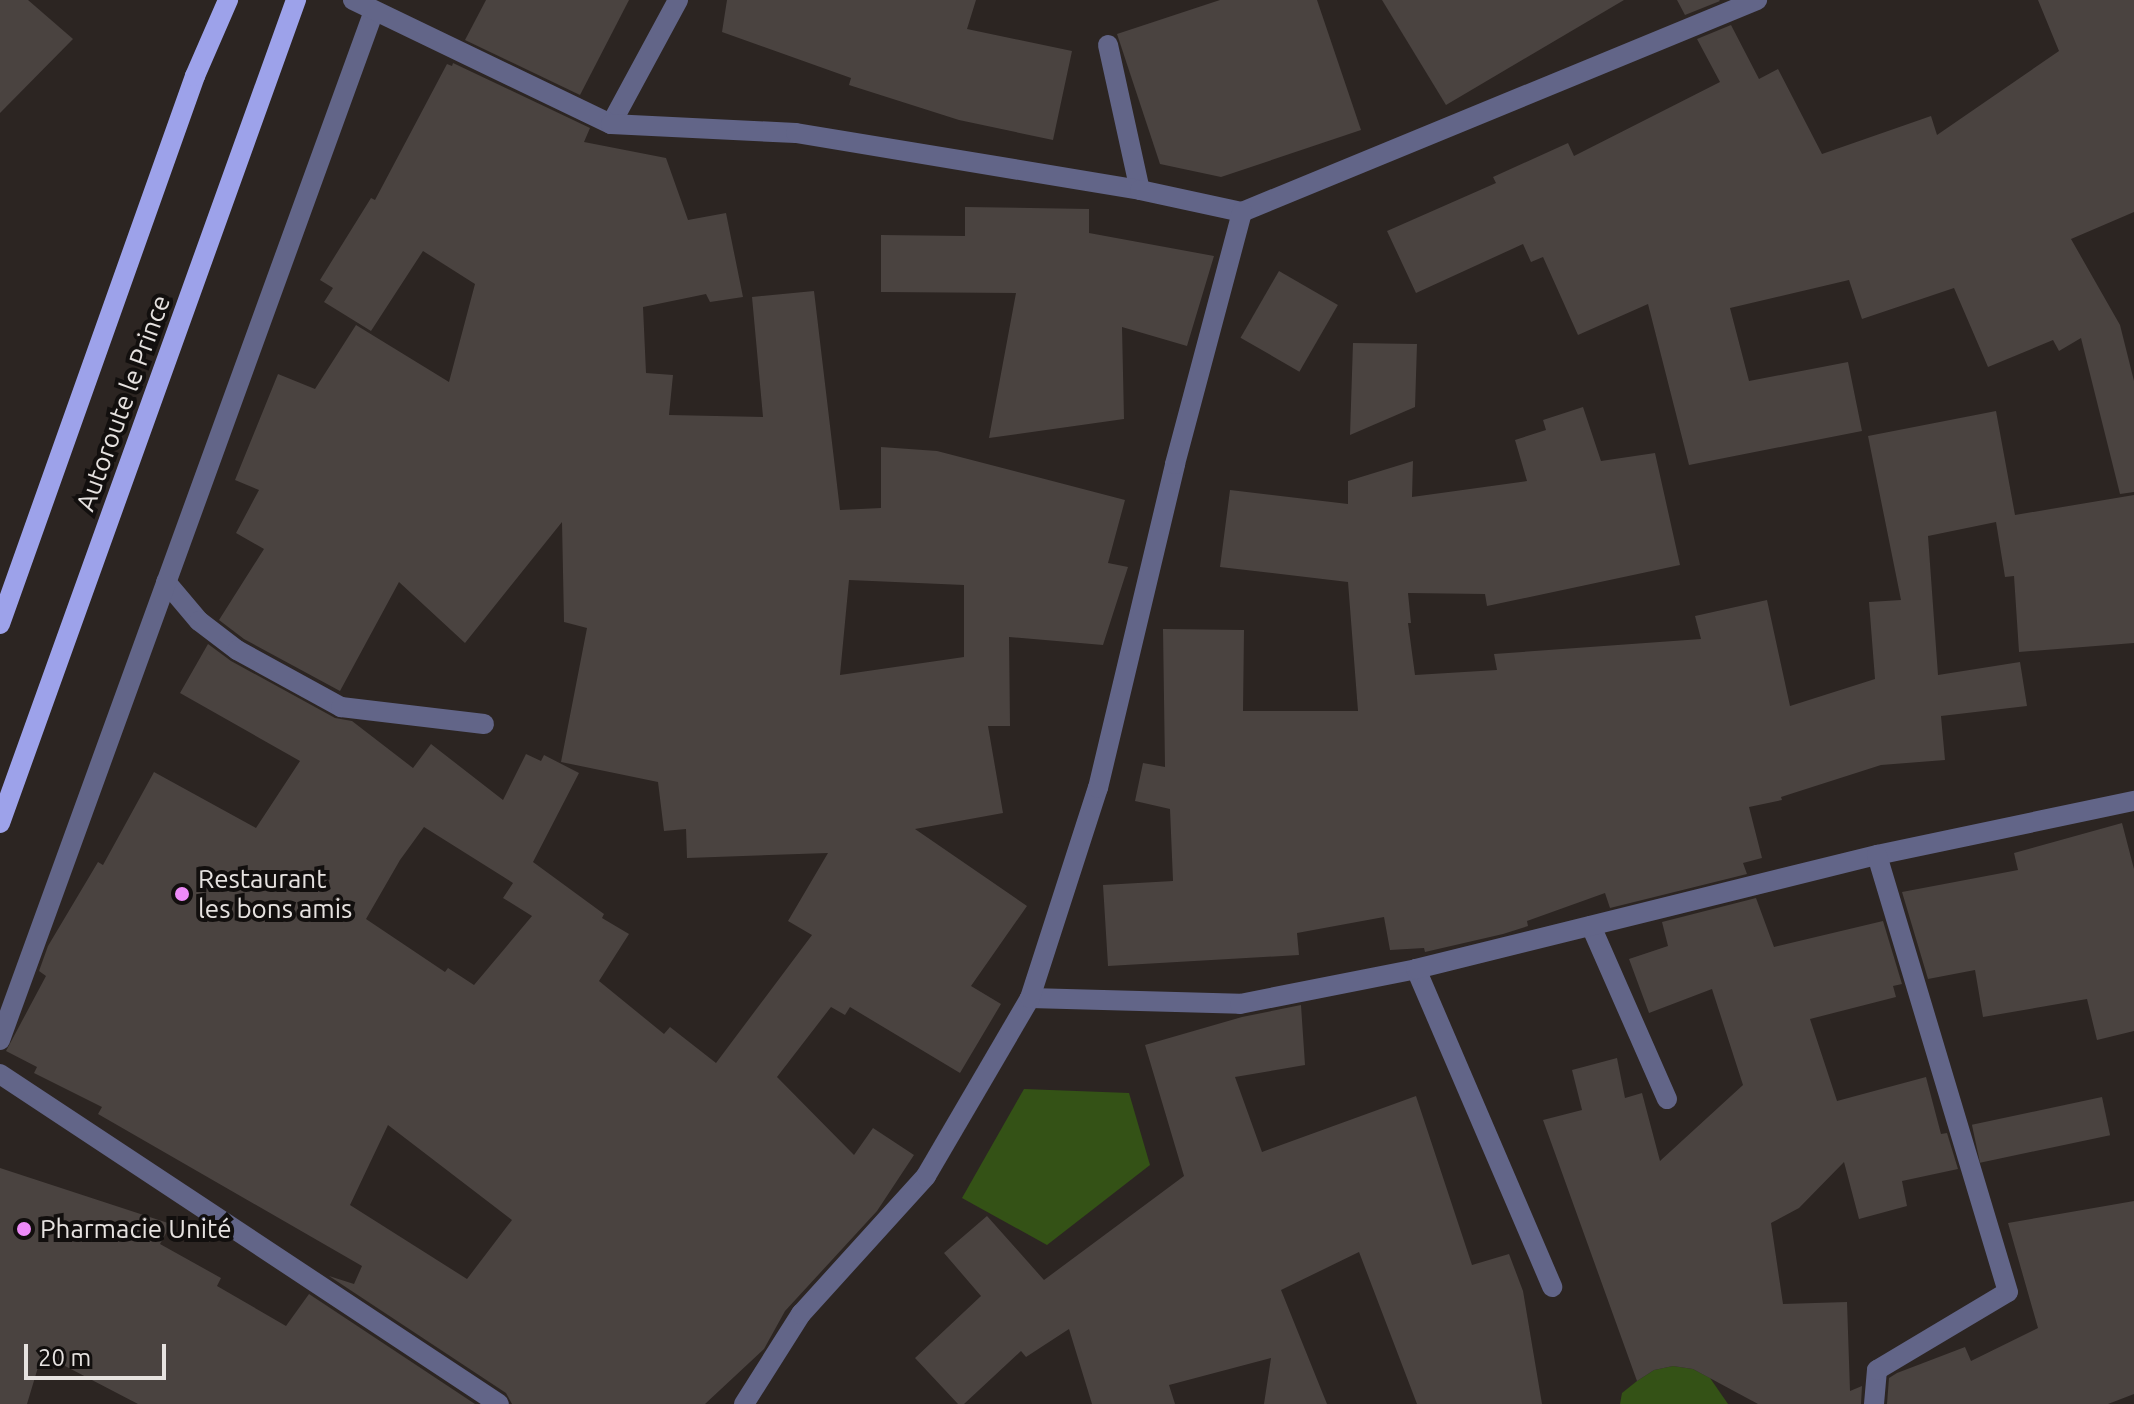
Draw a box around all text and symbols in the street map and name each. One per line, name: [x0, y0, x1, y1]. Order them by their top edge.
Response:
street label: Autoroute le Prince: [69, 291, 177, 515]
place label: Restaurant les bons amis: [198, 863, 352, 924]
marker: Restaurant les bons amis: [173, 885, 191, 903]
place label: Pharmacie Unité: [40, 1213, 232, 1245]
marker: Pharmacie Unité: [15, 1220, 33, 1238]
scale bar: [28, 1328, 170, 1378]
text: 20 m: [38, 1344, 91, 1371]

